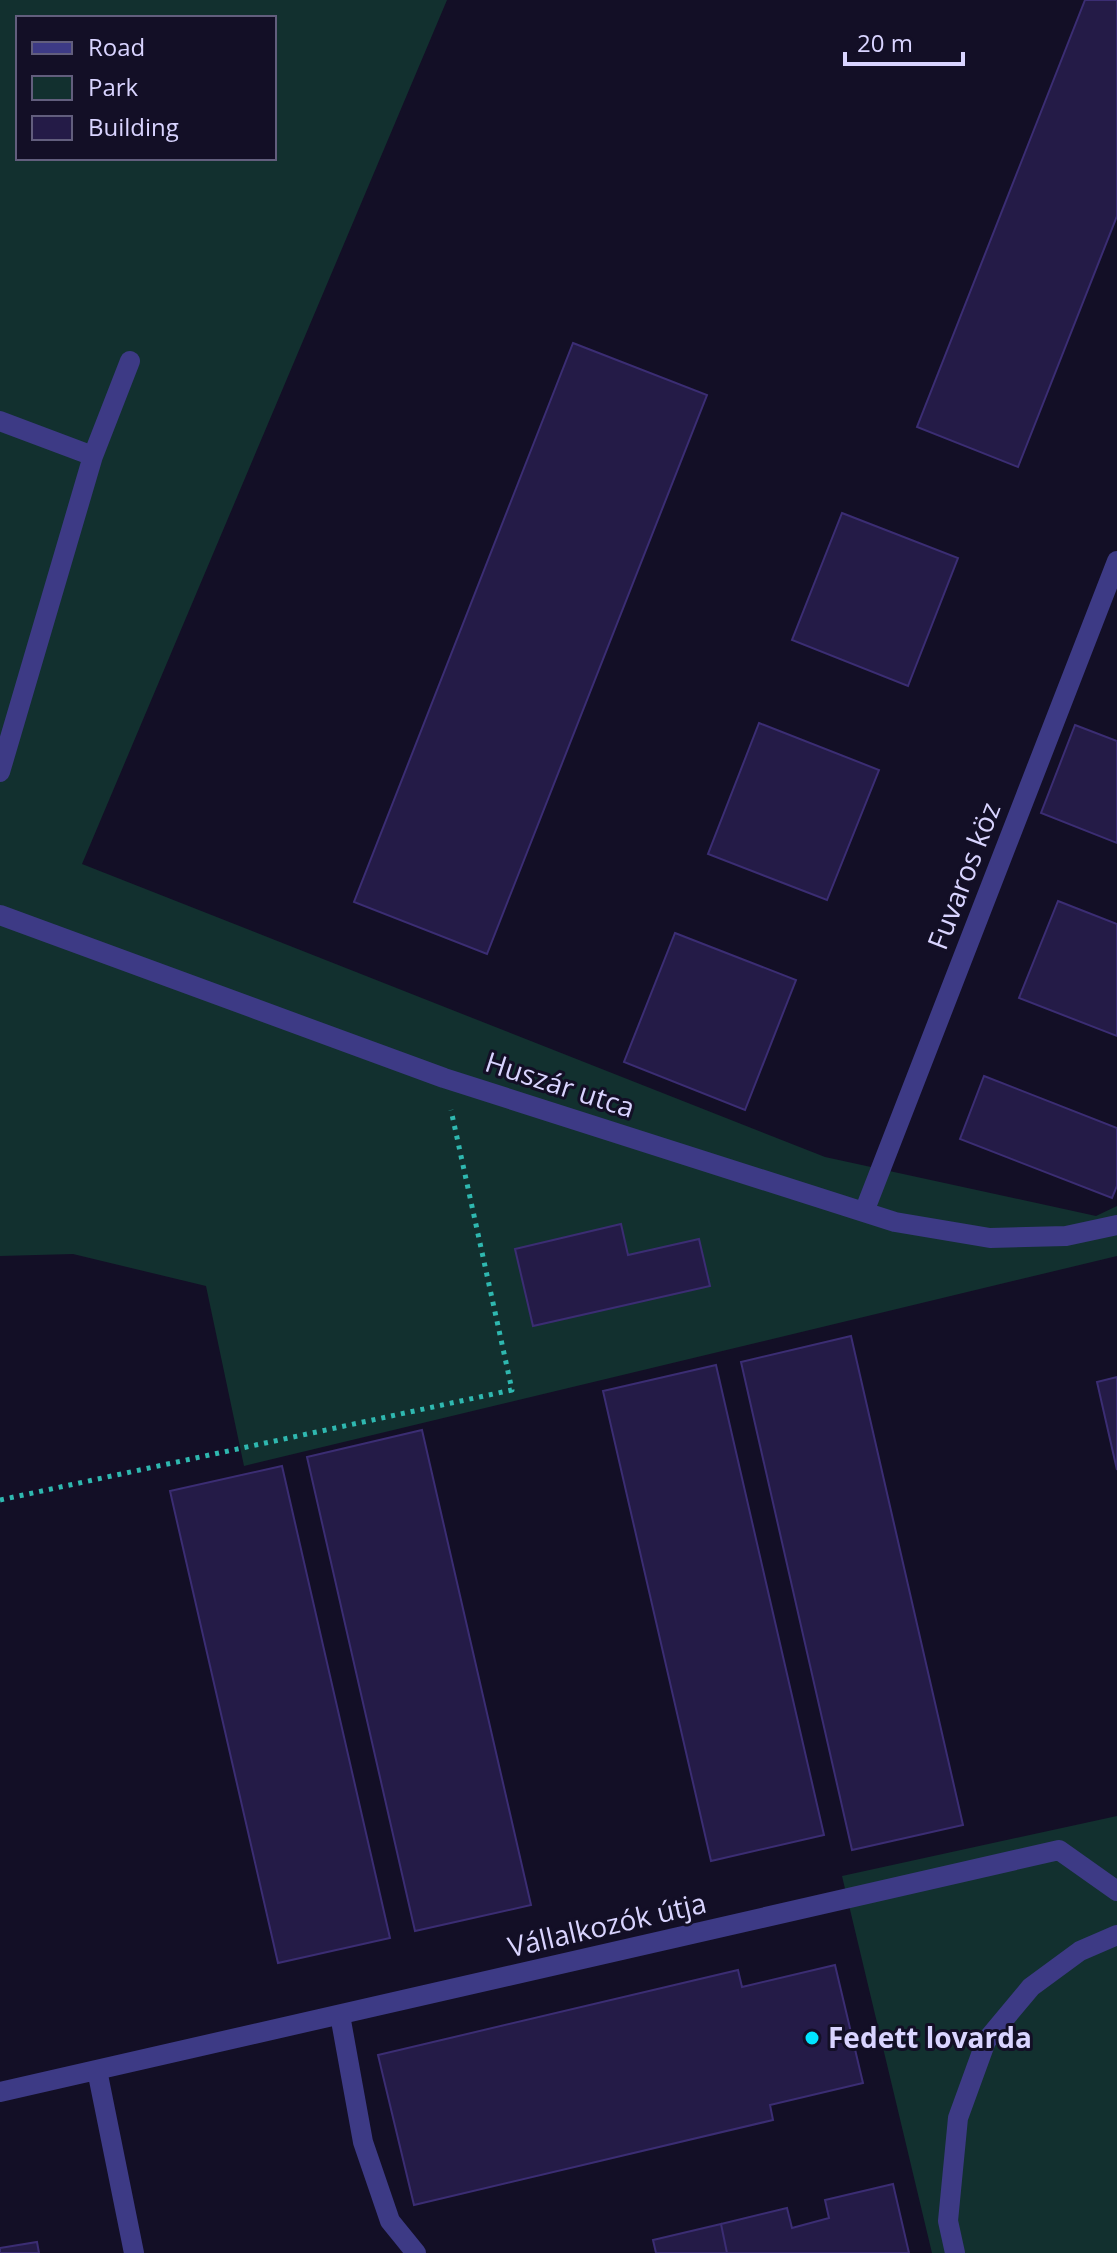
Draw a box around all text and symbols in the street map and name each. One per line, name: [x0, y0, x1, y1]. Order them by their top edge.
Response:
legend: [16, 16, 276, 160]
scale bar: [845, 16, 963, 66]
text: 20 m: [857, 26, 913, 59]
text: Road: [88, 30, 145, 63]
text: Park: [88, 70, 139, 103]
text: Building: [88, 110, 179, 143]
street label: Fuvaros köz: [918, 797, 1009, 955]
street label: Huszár utca: [481, 1042, 640, 1126]
street label: Vállalkozók útja: [504, 1883, 710, 1965]
place label: Fedett lovarda: [828, 2018, 1032, 2056]
marker: Fedett lovarda: [803, 2029, 821, 2047]

